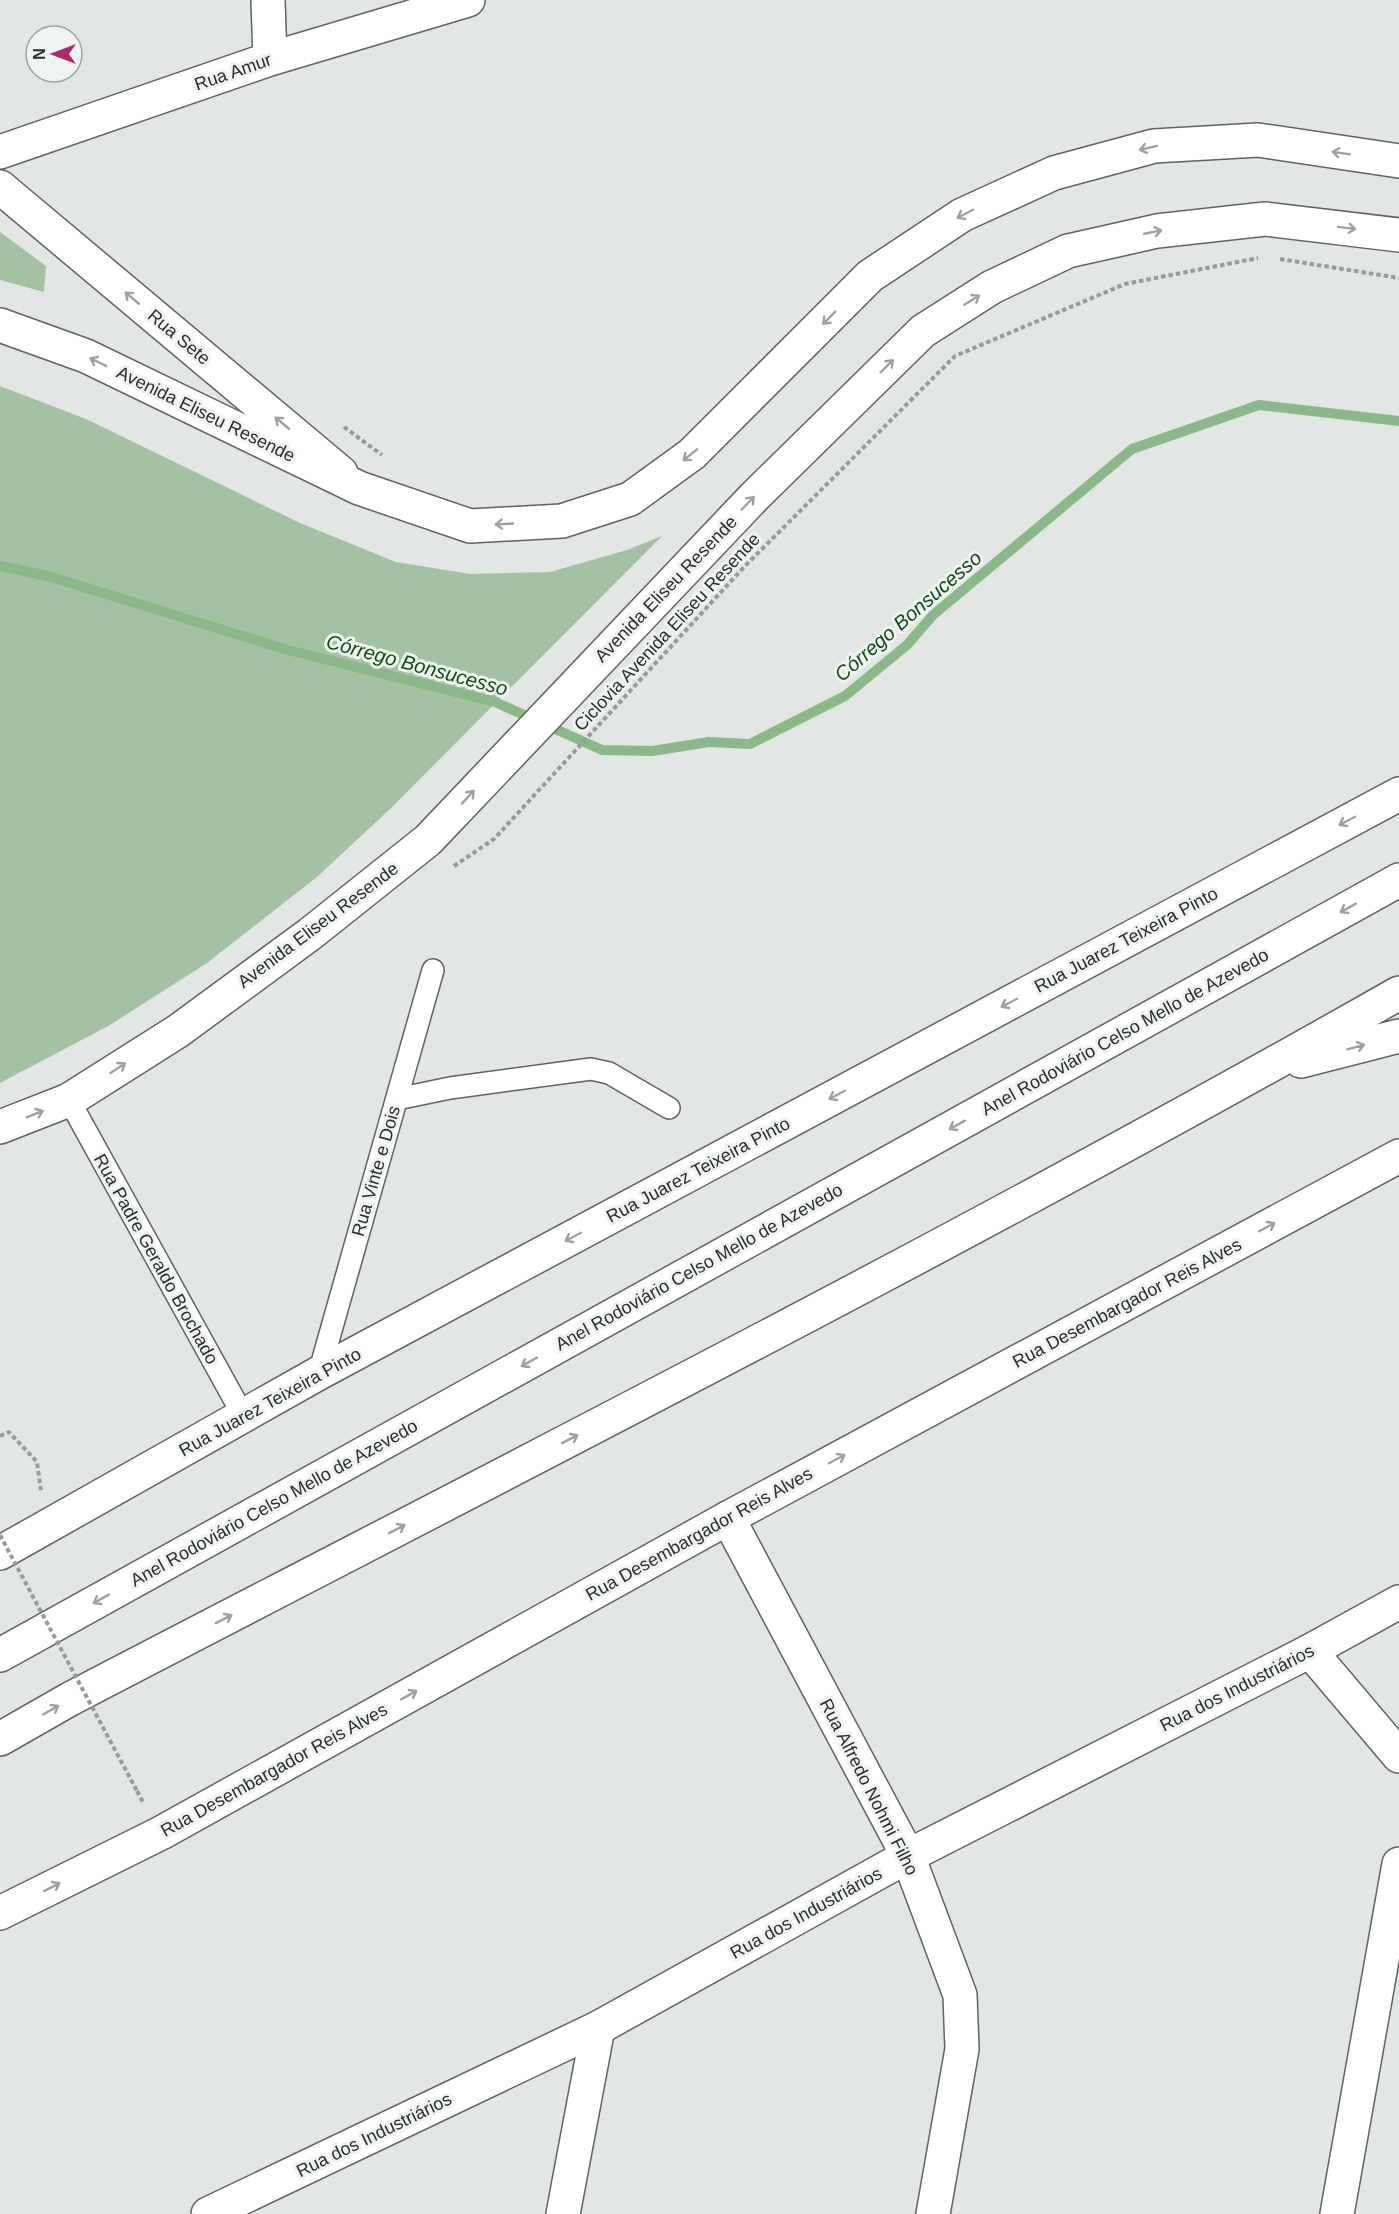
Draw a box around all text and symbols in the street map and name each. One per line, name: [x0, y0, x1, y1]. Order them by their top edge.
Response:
north arrow: [24, 24, 84, 84]
text: N: [31, 48, 48, 60]
street label: Rua Amur: [192, 50, 274, 94]
one-way arrow: [1138, 143, 1157, 155]
one-way arrow: [1332, 147, 1352, 158]
one-way arrow: [957, 208, 974, 220]
one-way arrow: [1336, 223, 1356, 234]
one-way arrow: [1143, 226, 1163, 237]
one-way arrow: [125, 291, 140, 305]
one-way arrow: [963, 293, 980, 305]
street label: Rua Sete: [144, 305, 214, 369]
one-way arrow: [821, 310, 836, 325]
one-way arrow: [89, 356, 107, 367]
one-way arrow: [879, 359, 894, 374]
street label: Avenida Eliseu Resende: [114, 362, 298, 466]
one-way arrow: [275, 416, 290, 430]
one-way arrow: [683, 448, 698, 462]
one-way arrow: [741, 496, 755, 511]
street label: Avenida Eliseu Resende: [591, 512, 741, 666]
one-way arrow: [494, 519, 514, 530]
street label: Ciclovia Avenida Eliseu Resende: [570, 529, 764, 735]
water label: Córrego Bonsucesso: [830, 546, 986, 686]
water label: Córrego Bonsucesso: [324, 630, 510, 700]
one-way arrow: [461, 790, 475, 805]
one-way arrow: [1339, 816, 1357, 827]
street label: Avenida Eliseu Resende: [234, 858, 402, 992]
street label: Rua Juarez Teixeira Pinto: [1031, 883, 1221, 997]
one-way arrow: [1340, 902, 1357, 914]
street label: Anel Rodoviário Celso Mello de Azevedo: [978, 944, 1272, 1120]
one-way arrow: [1001, 997, 1018, 1009]
one-way arrow: [1346, 1041, 1365, 1052]
one-way arrow: [109, 1062, 126, 1074]
one-way arrow: [829, 1089, 846, 1101]
street label: Rua Vinte e Dois: [348, 1103, 404, 1239]
one-way arrow: [25, 1107, 43, 1118]
street label: Rua Juarez Teixeira Pinto: [603, 1113, 793, 1227]
one-way arrow: [949, 1119, 966, 1131]
street label: Rua Padre Geraldo Brochado: [90, 1150, 222, 1368]
street label: Anel Rodoviário Celso Mello de Azevedo: [552, 1179, 846, 1355]
one-way arrow: [1258, 1221, 1276, 1232]
one-way arrow: [565, 1231, 582, 1243]
street label: Rua Desembargador Reis Alves: [1009, 1234, 1245, 1372]
street label: Rua Juarez Teixeira Pinto: [176, 1344, 364, 1460]
one-way arrow: [521, 1356, 538, 1368]
street label: Anel Rodoviário Celso Mello de Azevedo: [127, 1415, 421, 1591]
one-way arrow: [560, 1433, 578, 1444]
one-way arrow: [828, 1453, 845, 1465]
street label: Rua Desembargador Reis Alves: [582, 1463, 816, 1605]
one-way arrow: [387, 1523, 405, 1534]
one-way arrow: [93, 1593, 110, 1605]
one-way arrow: [214, 1613, 232, 1624]
street label: Rua dos Industriários: [1157, 1640, 1317, 1736]
one-way arrow: [400, 1689, 417, 1701]
street label: Rua Alfredo Nohmi Filho: [816, 1696, 922, 1878]
street label: Rua Desembargador Reis Alves: [157, 1699, 391, 1841]
one-way arrow: [42, 1704, 59, 1716]
street label: Rua dos Industriários: [727, 1863, 885, 1963]
one-way arrow: [43, 1881, 61, 1893]
street label: Rua dos Industriários: [293, 2089, 455, 2181]

